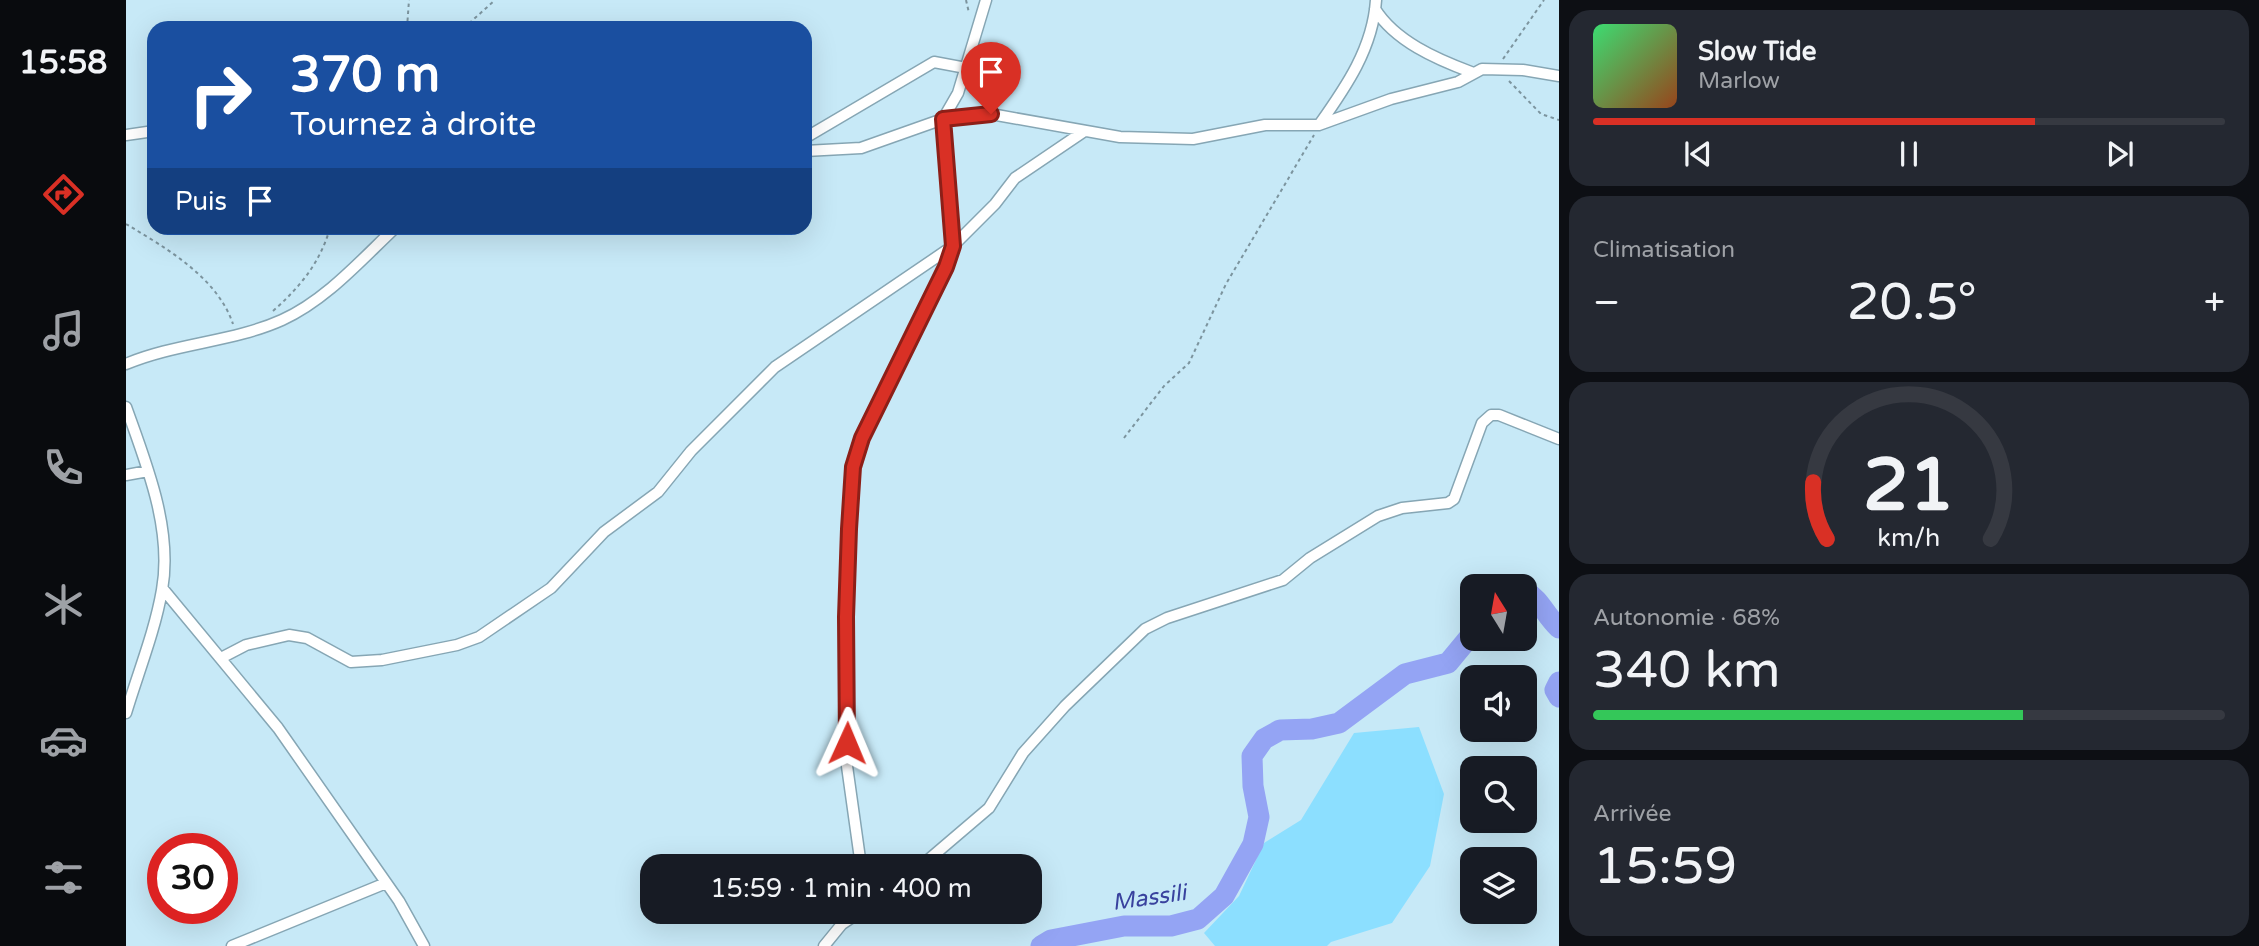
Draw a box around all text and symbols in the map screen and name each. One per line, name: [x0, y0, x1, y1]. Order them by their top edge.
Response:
text: Slow Tide: [1698, 36, 1816, 67]
pin: [961, 42, 1021, 114]
text: 15:58: [19, 44, 107, 82]
text: 370 m: [290, 46, 440, 105]
icon: right: [175, 49, 266, 140]
icon: arrive: [972, 53, 1010, 91]
text: Marlow: [1698, 67, 1780, 95]
text: Tournez à droite: [290, 106, 536, 144]
icon: previous: [1679, 135, 1717, 173]
icon: pause: [1890, 135, 1928, 173]
icon: next: [2101, 135, 2139, 173]
icon: directions: [39, 170, 88, 219]
icon: arrive: [241, 182, 279, 220]
text: Puis: [175, 186, 227, 217]
text: Climatisation: [1593, 236, 1735, 264]
text: 20.5°: [1847, 271, 1977, 334]
text: −: [1593, 280, 1620, 326]
text: +: [2204, 280, 2225, 326]
icon: music: [39, 306, 88, 355]
text: 21: [1863, 442, 1955, 530]
icon: phone: [39, 443, 88, 492]
text: km/h: [1878, 523, 1940, 553]
north arrow: [1460, 574, 1536, 651]
map controls: [1460, 574, 1537, 924]
icon: climate: [39, 580, 88, 629]
text: Autonomie · 68%: [1593, 604, 1780, 632]
text: 340 km: [1593, 639, 1781, 702]
button: sound: [1460, 665, 1537, 742]
position arrow: [810, 706, 884, 780]
icon: car: [39, 716, 88, 765]
button: search: [1460, 756, 1537, 833]
text: Arrivée: [1593, 800, 1671, 828]
speed limit sign: 30: [147, 833, 238, 924]
text: 15:59: [1593, 835, 1737, 898]
button: layers: [1460, 847, 1537, 924]
icon: filters: [39, 853, 88, 902]
text: 15:59 · 1 min · 400 m: [710, 873, 972, 904]
water label: Massili: [1110, 879, 1191, 917]

